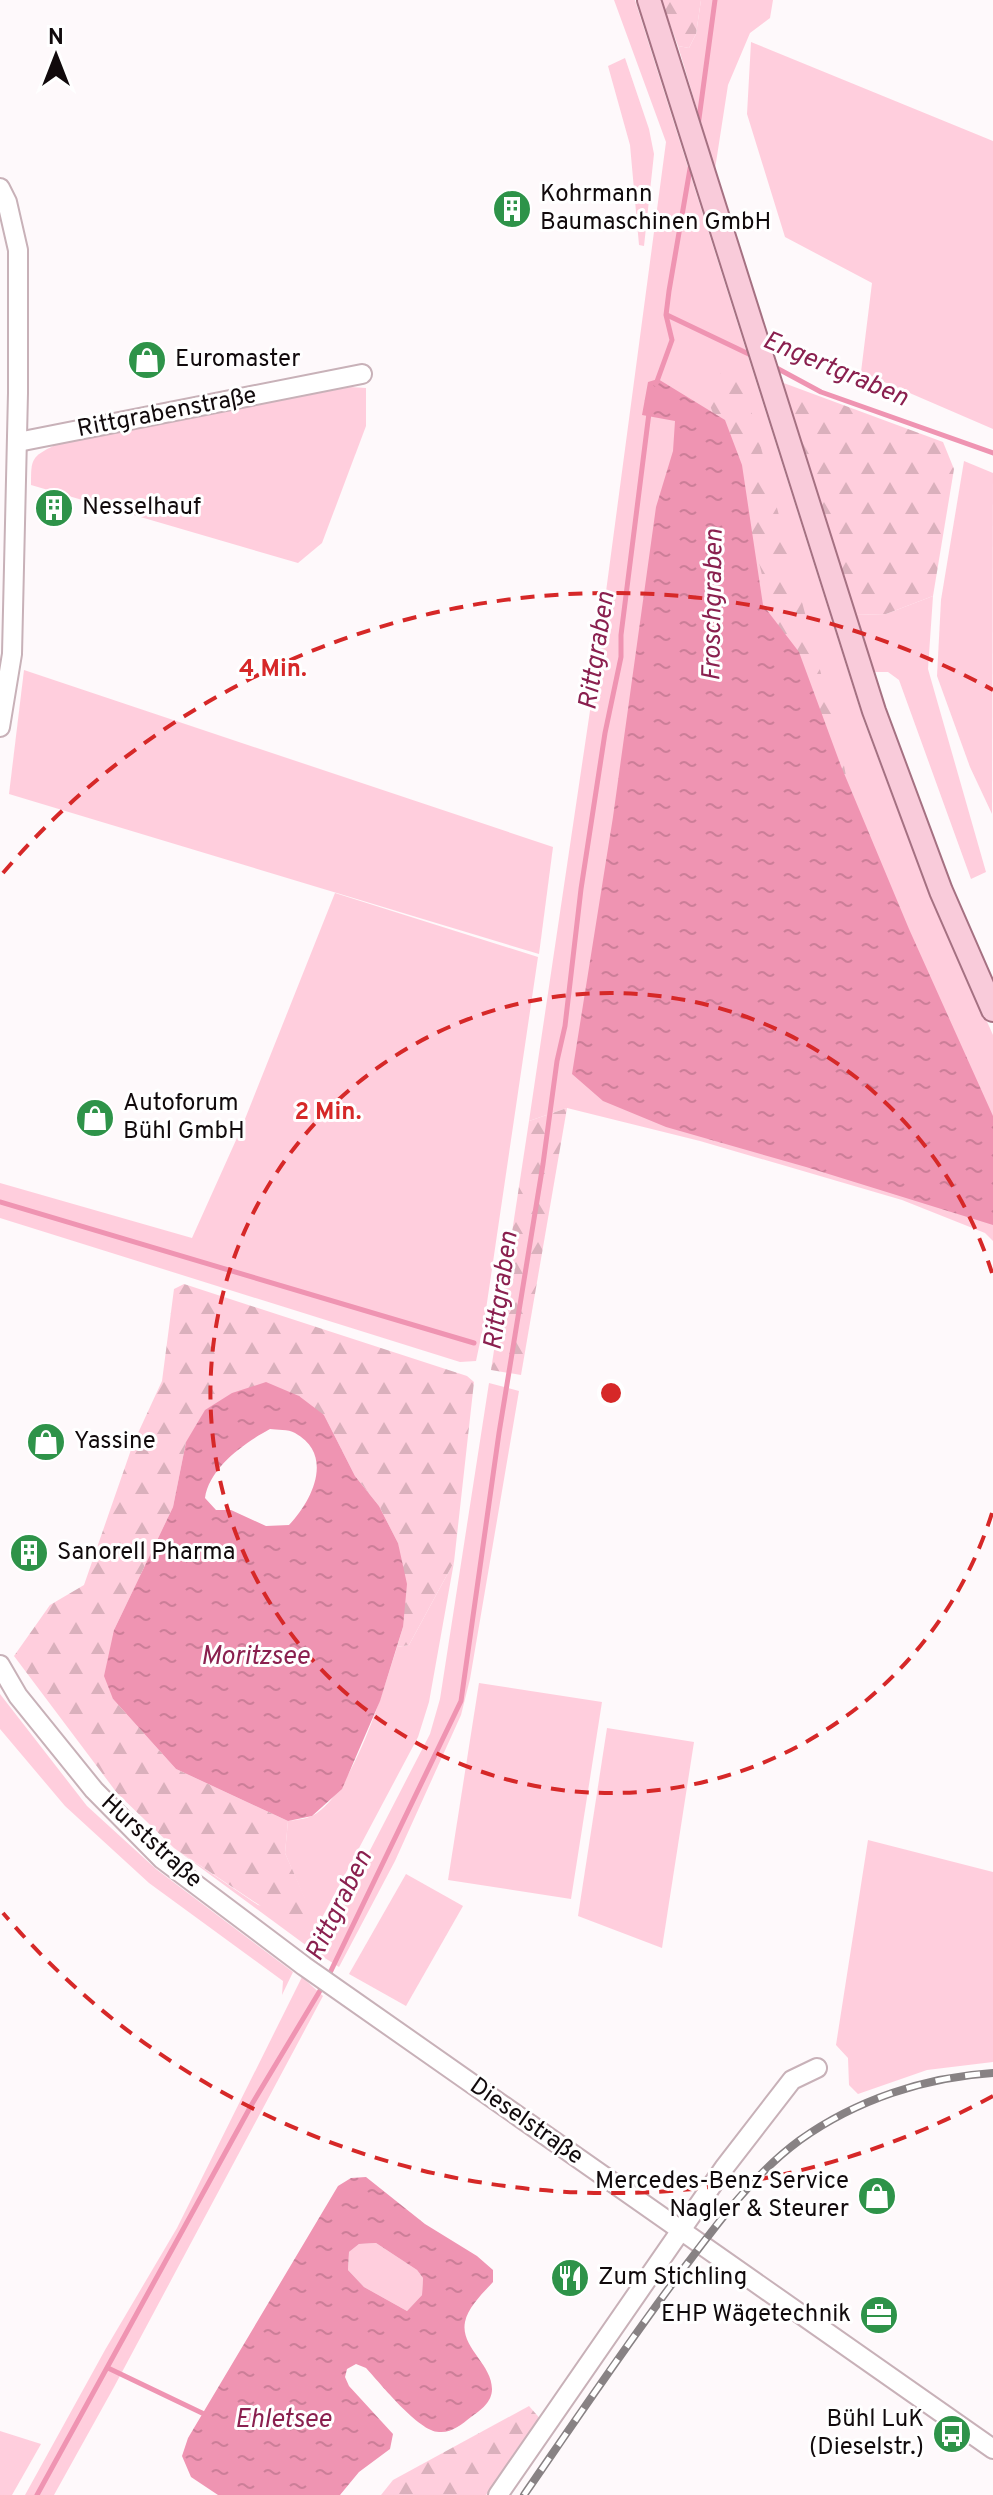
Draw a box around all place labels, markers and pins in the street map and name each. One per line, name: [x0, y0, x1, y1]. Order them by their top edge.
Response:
place label: Kohrmann Baumaschinen GmbH: [540, 180, 771, 238]
building icon: Kohrmann Baumaschinen GmbH: [491, 188, 533, 230]
shop icon: Euromaster: [126, 339, 168, 381]
place label: Euromaster: [175, 345, 300, 375]
building icon: Nesselhauf: [33, 487, 75, 529]
place label: Nesselhauf: [82, 493, 201, 523]
place label: Autoforum Bühl GmbH: [123, 1089, 245, 1147]
shop icon: Autoforum Bühl GmbH: [74, 1097, 116, 1139]
centre of rings: [597, 1379, 625, 1407]
shop icon: Yassine: [25, 1421, 67, 1463]
place label: Yassine: [74, 1427, 156, 1457]
building icon: Sanorell Pharma: [8, 1532, 50, 1574]
place label: Sanorell Pharma: [57, 1538, 235, 1568]
place label: Mercedes-Benz Service Nagler & Steurer: [595, 2167, 849, 2225]
shop icon: Mercedes-Benz Service Nagler & Steurer: [856, 2175, 898, 2217]
restaurant icon: Zum Stichling: [549, 2257, 591, 2299]
place label: Zum Stichling: [598, 2263, 747, 2293]
office icon: EHP Wägetechnik: [858, 2294, 900, 2336]
place label: EHP Wägetechnik: [661, 2300, 851, 2330]
place label: Bühl LuK (Dieselstr.): [809, 2405, 924, 2463]
bus stop icon: Bühl LuK (Dieselstr.): [931, 2413, 973, 2455]

